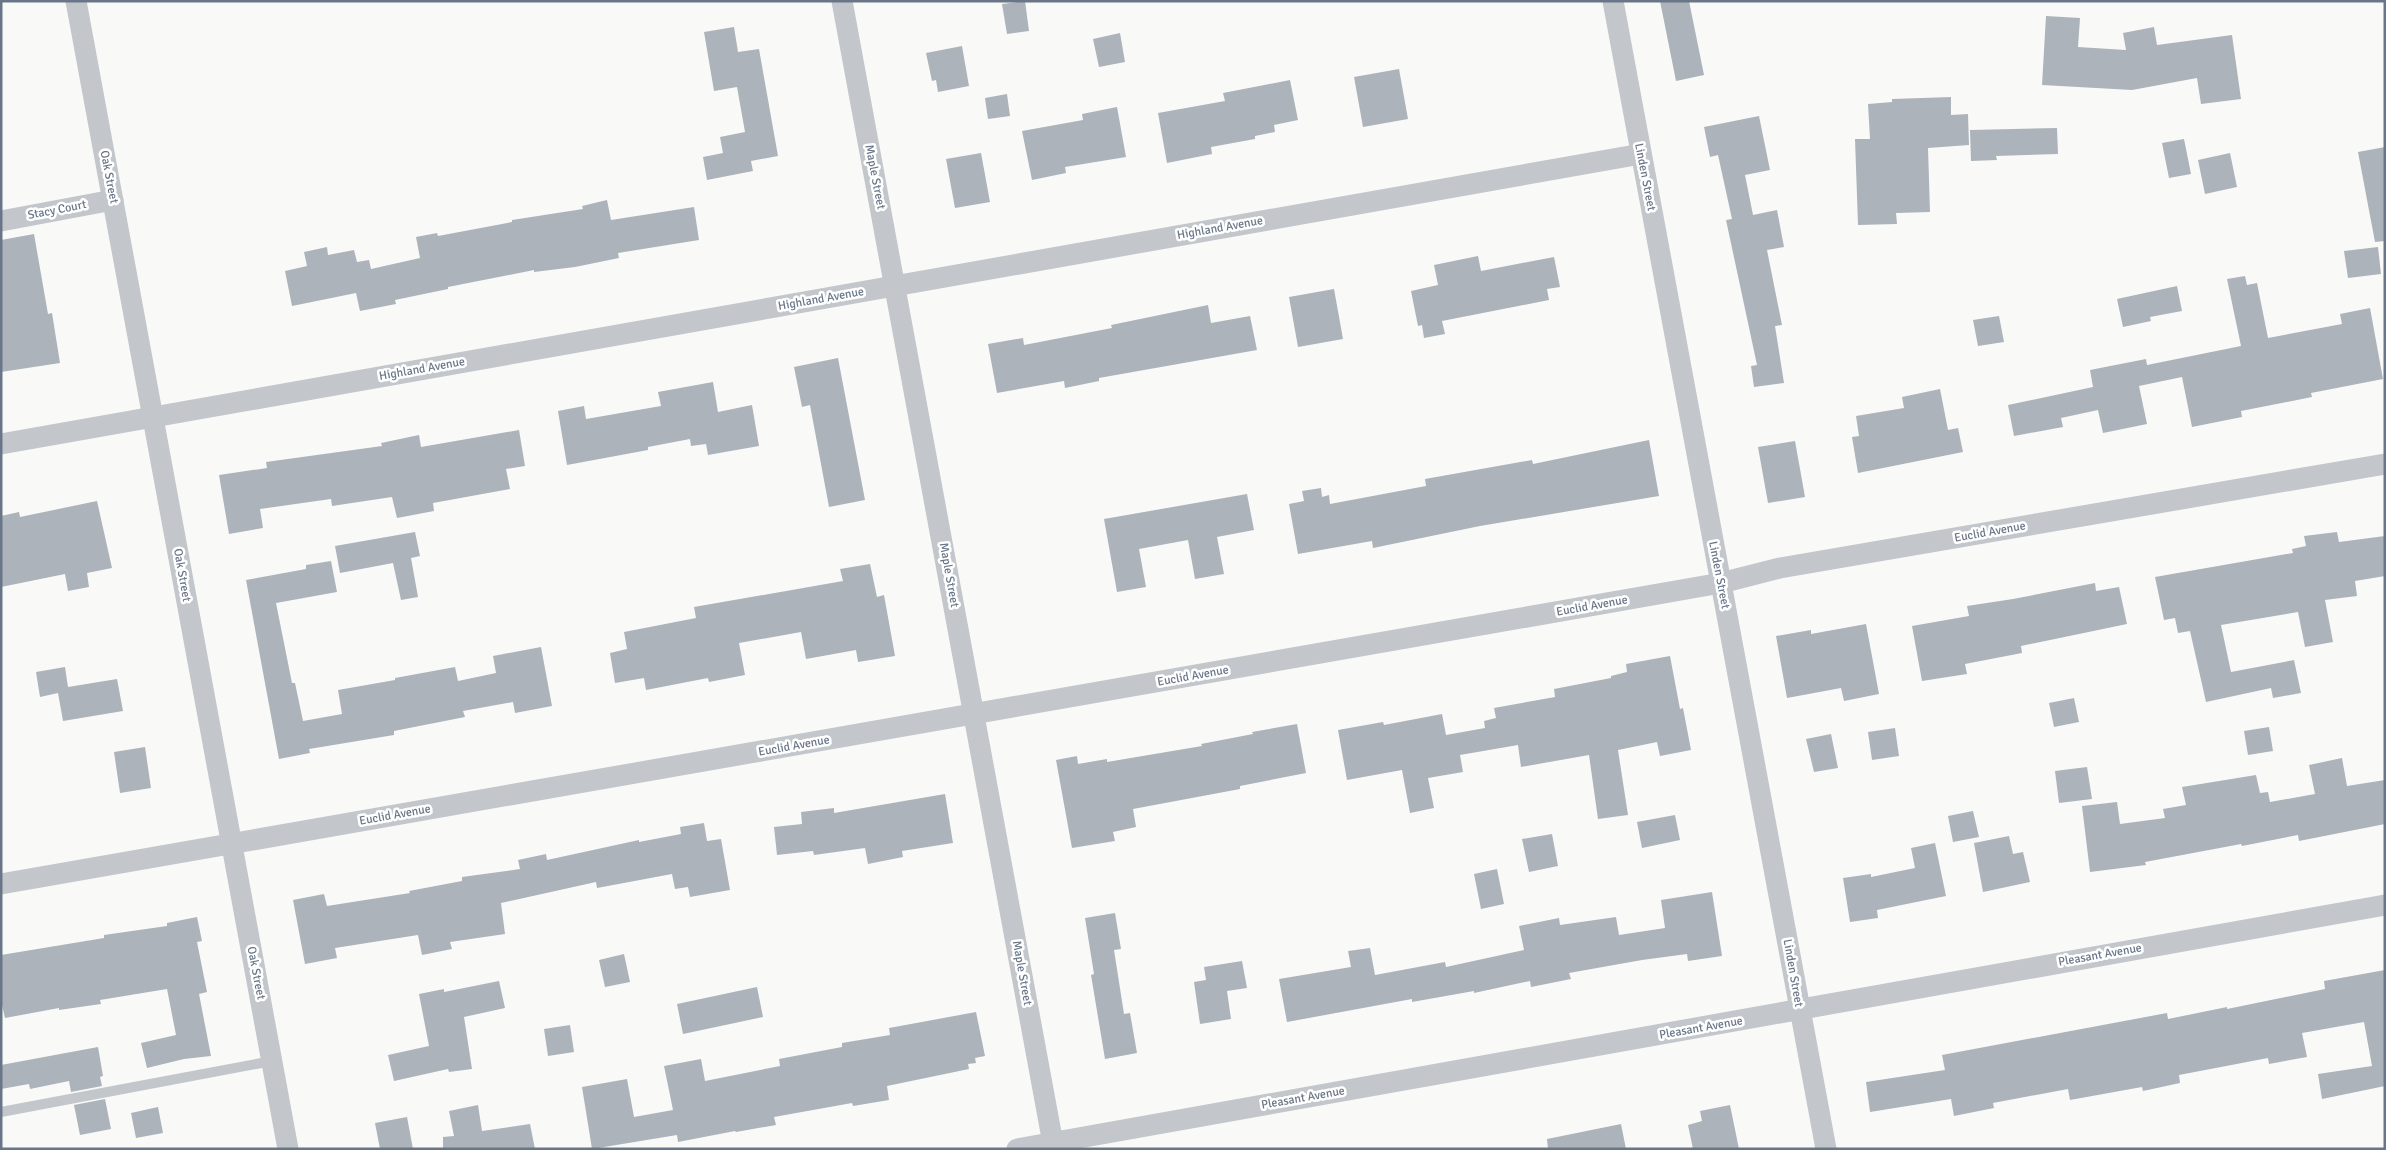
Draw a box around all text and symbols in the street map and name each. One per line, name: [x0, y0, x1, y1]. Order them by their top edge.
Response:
street label: Linden Street: [1631, 142, 1659, 212]
street label: Maple Street: [861, 143, 889, 211]
street label: Oak Street: [97, 149, 121, 205]
street label: Stacy Court: [26, 197, 88, 223]
street label: Highland Avenue: [1176, 213, 1264, 243]
street label: Highland Avenue: [777, 284, 865, 314]
street label: Highland Avenue: [378, 354, 466, 384]
street label: Euclid Avenue: [1953, 518, 2027, 546]
street label: Linden Street: [1705, 540, 1733, 610]
street label: Maple Street: [936, 541, 962, 609]
street label: Oak Street: [170, 547, 194, 603]
street label: Euclid Avenue: [1555, 592, 1629, 620]
street label: Euclid Avenue: [1156, 662, 1230, 690]
street label: Euclid Avenue: [757, 732, 831, 760]
street label: Euclid Avenue: [358, 801, 432, 829]
street label: Linden Street: [1780, 938, 1806, 1008]
street label: Maple Street: [1009, 939, 1035, 1007]
street label: Pleasant Avenue: [2057, 940, 2143, 970]
street label: Oak Street: [244, 945, 268, 1001]
street label: Pleasant Avenue: [1658, 1013, 1744, 1043]
street label: Pleasant Avenue: [1260, 1083, 1346, 1113]

